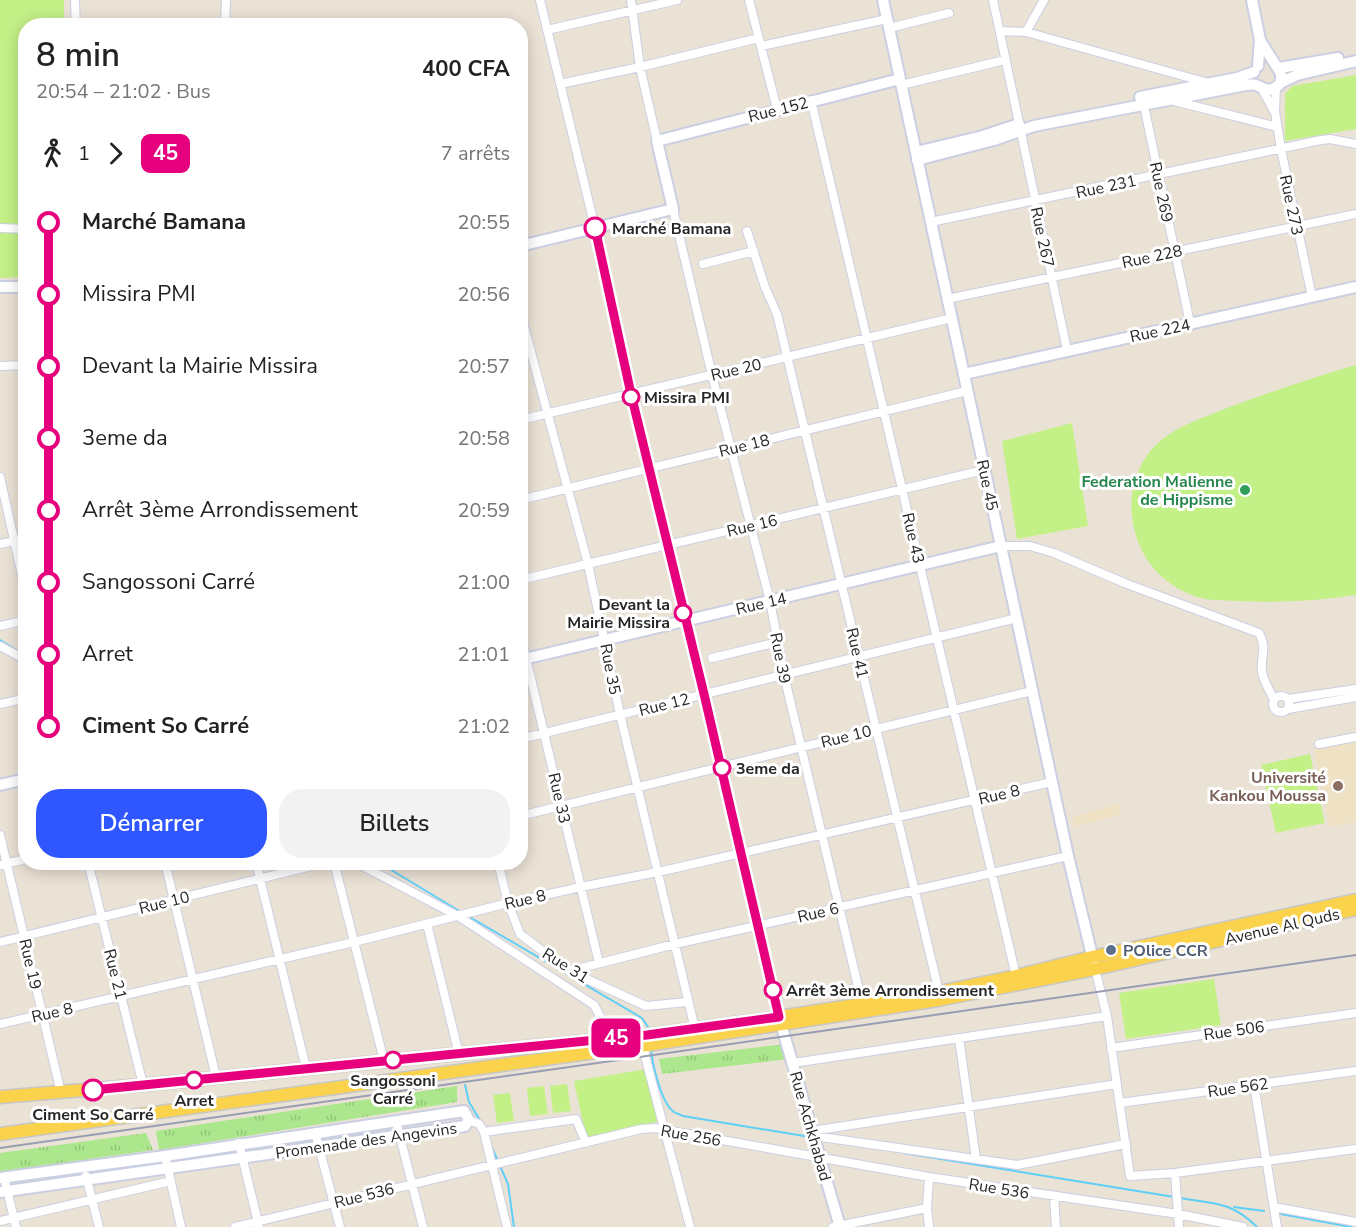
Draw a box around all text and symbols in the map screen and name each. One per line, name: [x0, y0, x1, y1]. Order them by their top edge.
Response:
text: 8 min: [36, 33, 120, 78]
text: 400 CFA: [422, 54, 510, 84]
text: 20:54 – 21:02 · Bus: [36, 78, 211, 105]
street label: Rue 152: [746, 92, 811, 128]
icon: walk: [36, 137, 69, 170]
icon: forward: [99, 137, 132, 170]
text: 45: [153, 139, 178, 167]
text: 1: [78, 140, 90, 167]
text: 7 arrêts: [441, 140, 510, 167]
street label: Rue 269: [1144, 160, 1178, 224]
street label: Rue 231: [1074, 170, 1138, 204]
street label: Rue 273: [1274, 173, 1308, 237]
street label: Rue 267: [1025, 205, 1059, 269]
text: Marché Bamana: [82, 207, 246, 237]
text: 20:55: [457, 209, 510, 236]
marker: Marché Bamana: [584, 217, 606, 239]
place label: Marché Bamana: [612, 218, 731, 240]
street label: Rue 228: [1120, 240, 1184, 274]
text: Missira PMI: [82, 279, 196, 309]
text: 20:56: [457, 281, 510, 308]
street label: Rue 224: [1128, 314, 1193, 348]
text: Devant la Mairie Missira: [82, 351, 318, 381]
text: 20:57: [457, 353, 510, 380]
street label: Rue 20: [709, 353, 764, 386]
place label: Missira PMI: [644, 387, 730, 409]
marker: Missira PMI: [622, 388, 640, 406]
text: 3eme da: [82, 423, 168, 453]
text: 20:58: [457, 425, 510, 452]
street label: Rue 18: [717, 429, 772, 463]
street label: Rue 45: [971, 458, 1003, 513]
place label: Federation Malienne de Hippisme: [1081, 471, 1233, 511]
marker: Federation Malienne de Hippisme: [1238, 483, 1252, 497]
text: Arrêt 3ème Arrondissement: [82, 495, 358, 525]
text: 20:59: [457, 497, 510, 524]
street label: Rue 16: [725, 509, 780, 542]
street label: Rue 43: [897, 511, 930, 566]
text: Sangossoni Carré: [82, 567, 255, 597]
text: 21:00: [457, 569, 510, 596]
street label: Rue 14: [734, 587, 789, 620]
place label: Devant la Mairie Missira: [567, 594, 670, 634]
marker: Devant la Mairie Missira: [674, 604, 692, 622]
street label: Rue 41: [841, 626, 874, 681]
street label: Rue 39: [764, 631, 796, 686]
text: Arret: [82, 639, 133, 669]
text: 21:01: [457, 641, 510, 668]
street label: Rue 35: [594, 642, 626, 697]
street label: Rue 12: [637, 688, 692, 722]
text: Ciment So Carré: [82, 711, 249, 741]
text: 21:02: [457, 713, 510, 740]
street label: Rue 10: [819, 720, 874, 754]
place label: 3eme da: [736, 758, 800, 780]
marker: 3eme da: [713, 759, 731, 777]
place label: Université Kankou Moussa: [1209, 767, 1326, 807]
street label: Rue 33: [543, 771, 576, 826]
marker: Université Kankou Moussa: [1331, 779, 1345, 793]
street label: Rue 8: [976, 780, 1022, 810]
button: Démarrer: [36, 789, 267, 858]
button: Billets: [279, 789, 510, 858]
street label: Rue 8: [502, 885, 548, 915]
street label: Rue 10: [137, 886, 192, 920]
street label: Rue 6: [795, 898, 841, 928]
street label: Avenue Al Quds: [1223, 903, 1342, 951]
street label: Rue 19: [14, 937, 47, 992]
place label: POlice CCR: [1123, 940, 1208, 962]
street label: Rue 31: [538, 943, 593, 989]
marker: POlice CCR: [1104, 943, 1118, 957]
street label: Rue 21: [98, 947, 132, 1002]
place label: Arrêt 3ème Arrondissement: [786, 980, 995, 1002]
marker: Arrêt 3ème Arrondissement: [764, 981, 782, 999]
street label: Rue 8: [29, 998, 75, 1028]
street label: Rue 506: [1202, 1016, 1266, 1046]
line badge: 45: [589, 1018, 643, 1058]
text: 45: [603, 1024, 629, 1052]
marker: Sangossoni Carré: [384, 1051, 402, 1069]
street label: Rue Achkhabad: [784, 1069, 836, 1184]
place label: Sangossoni Carré: [350, 1070, 436, 1110]
marker: Arret: [185, 1071, 203, 1089]
street label: Rue 562: [1206, 1073, 1270, 1103]
marker: Ciment So Carré: [82, 1079, 104, 1101]
place label: Arret: [174, 1090, 214, 1112]
place label: Ciment So Carré: [32, 1104, 154, 1126]
street label: Promenade des Angevins: [274, 1117, 458, 1165]
street label: Rue 256: [659, 1120, 723, 1152]
street label: Rue 536: [967, 1173, 1031, 1205]
street label: Rue 536: [332, 1178, 397, 1214]

